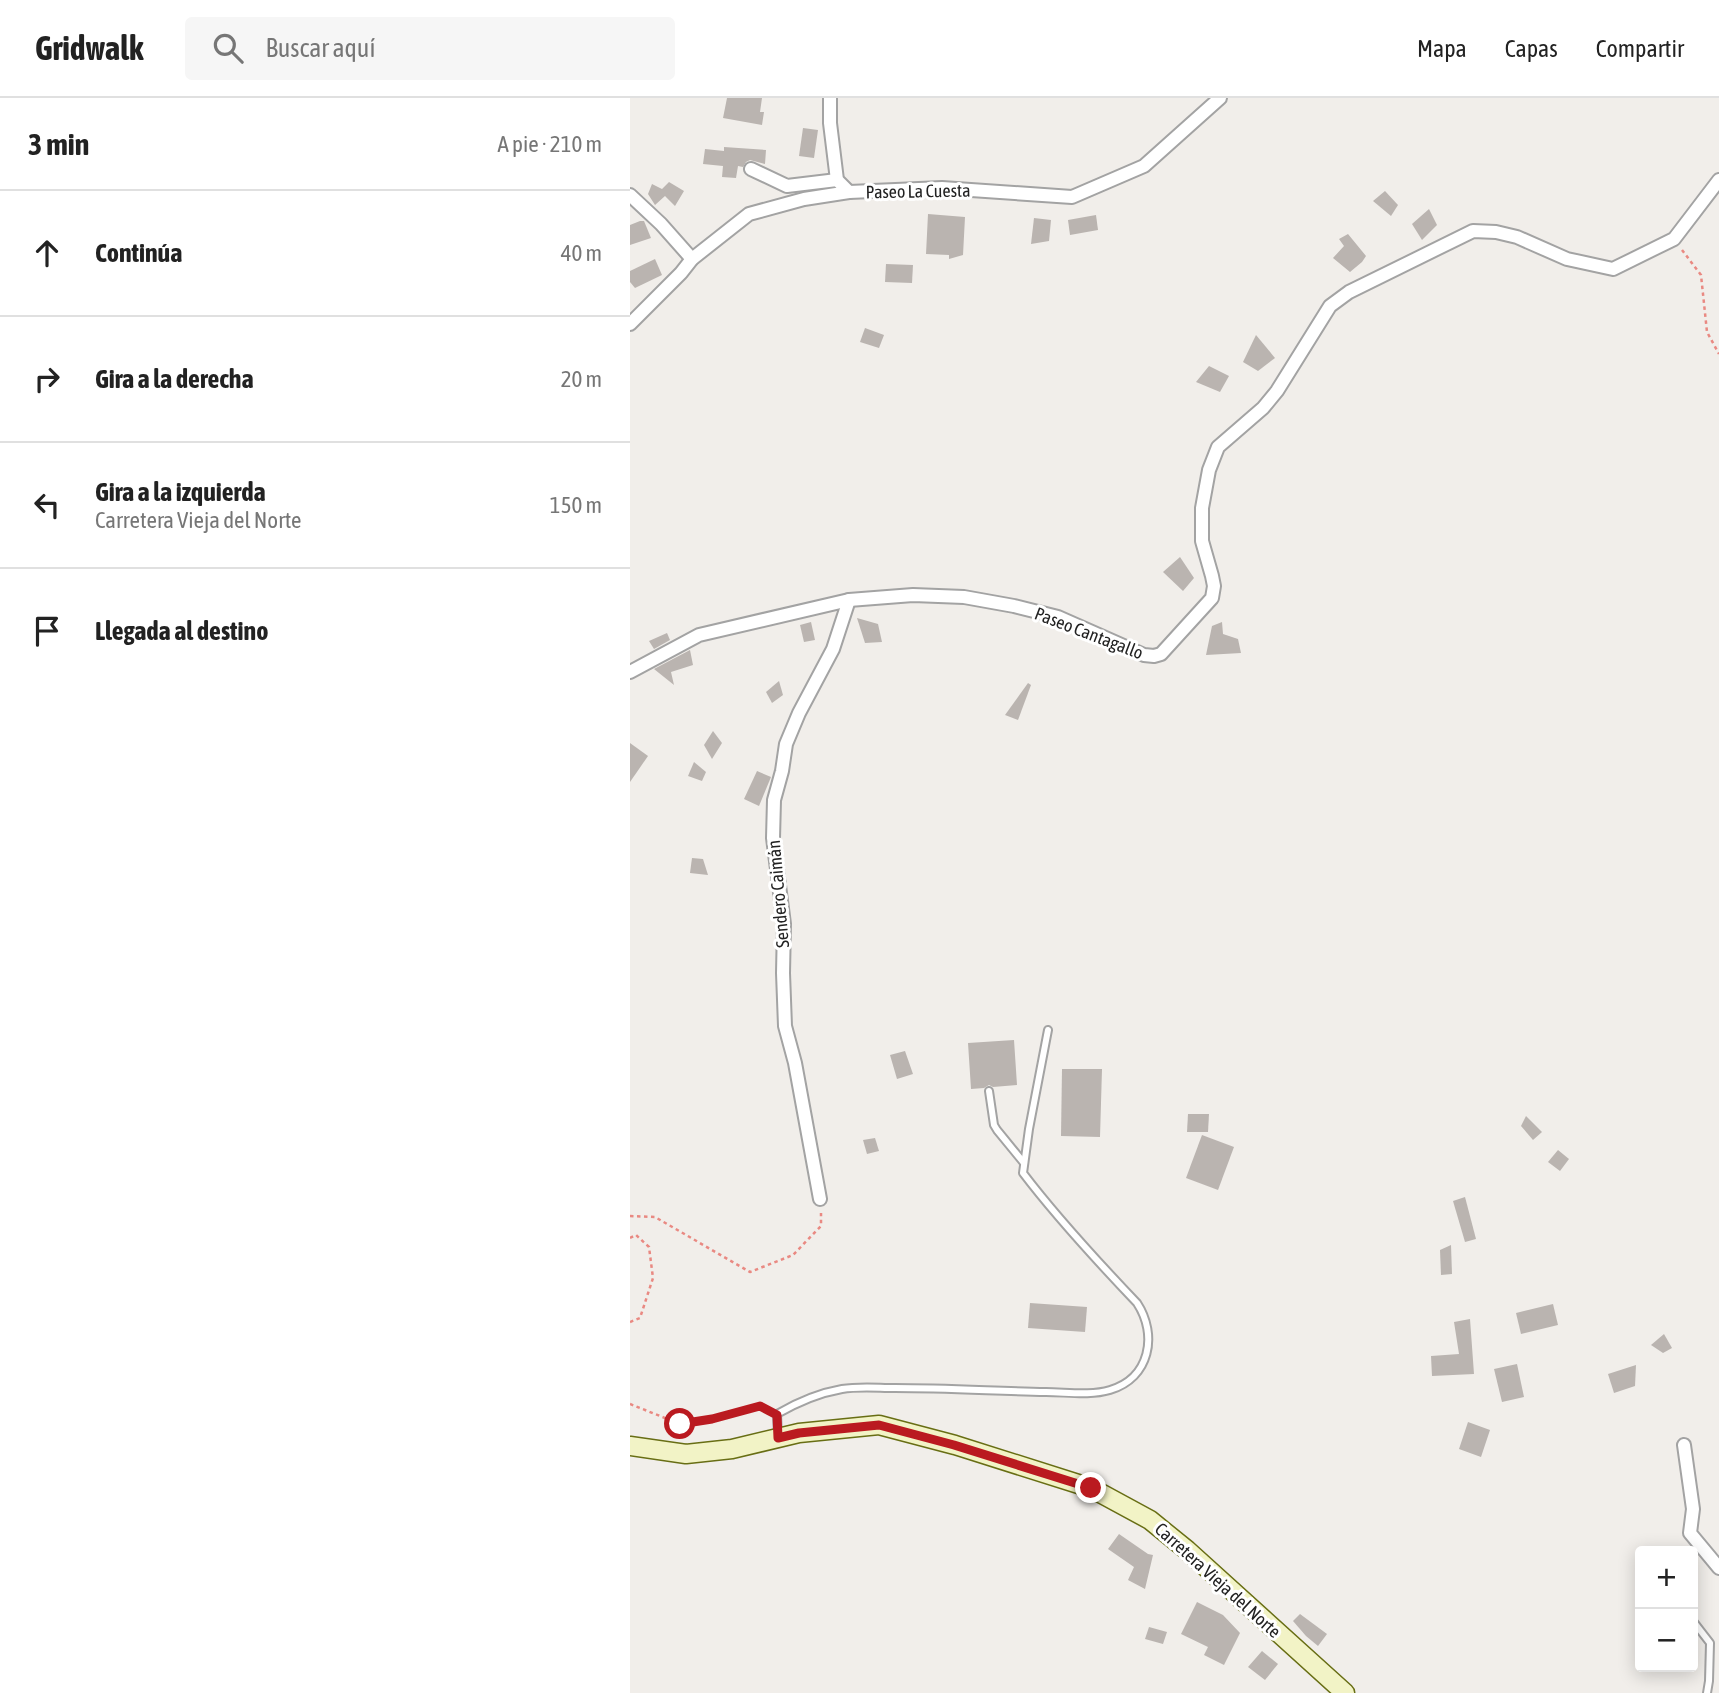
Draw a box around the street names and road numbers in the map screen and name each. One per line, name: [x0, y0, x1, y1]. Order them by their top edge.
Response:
street label: Paseo La Cuesta: [865, 180, 971, 202]
street label: Paseo Cantagallo: [1032, 603, 1146, 663]
street label: Sendero Caimán: [763, 839, 793, 949]
street label: Carretera Vieja del Norte: [1151, 1518, 1285, 1642]

